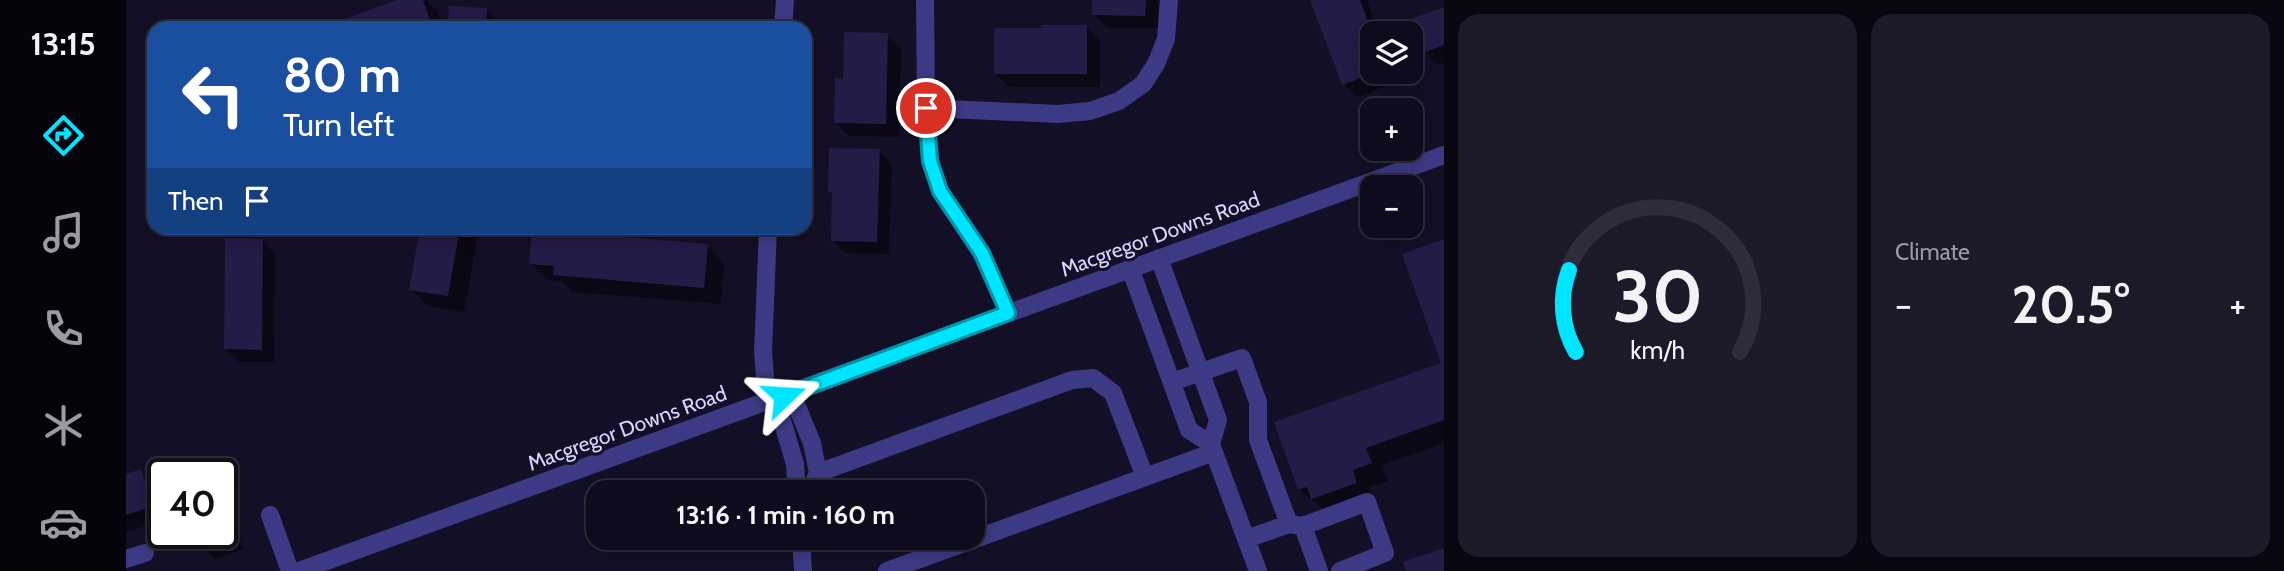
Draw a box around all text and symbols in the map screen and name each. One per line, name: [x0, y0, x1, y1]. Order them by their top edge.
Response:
map controls: [1360, 21, 1423, 238]
button: layers: [1360, 21, 1423, 84]
text: 13:15: [30, 24, 96, 63]
text: 80 m: [283, 45, 401, 104]
icon: left: [168, 49, 259, 140]
pin: [896, 78, 956, 138]
icon: arrive: [907, 89, 945, 127]
button: +: [1360, 98, 1423, 161]
text: Turn left: [283, 105, 394, 144]
icon: directions: [39, 111, 88, 160]
button: −: [1360, 175, 1423, 238]
icon: arrive: [238, 182, 276, 220]
text: Then: [168, 185, 224, 217]
street label: Macgregor Downs Road: [1057, 186, 1263, 282]
icon: music: [39, 208, 88, 257]
text: Climate: [1895, 238, 1970, 266]
text: 30: [1612, 252, 1703, 340]
text: 20.5°: [2011, 273, 2130, 336]
text: −: [1895, 281, 1912, 328]
text: +: [2229, 281, 2246, 328]
icon: phone: [39, 304, 88, 353]
text: km/h: [1630, 334, 1685, 364]
position arrow: [747, 359, 821, 433]
street label: Macgregor Downs Road: [524, 380, 730, 476]
icon: climate: [39, 401, 88, 450]
speed limit sign: 40: [147, 458, 238, 549]
icon: car: [39, 498, 88, 547]
text: 13:16 · 1 min · 160 m: [676, 499, 895, 531]

